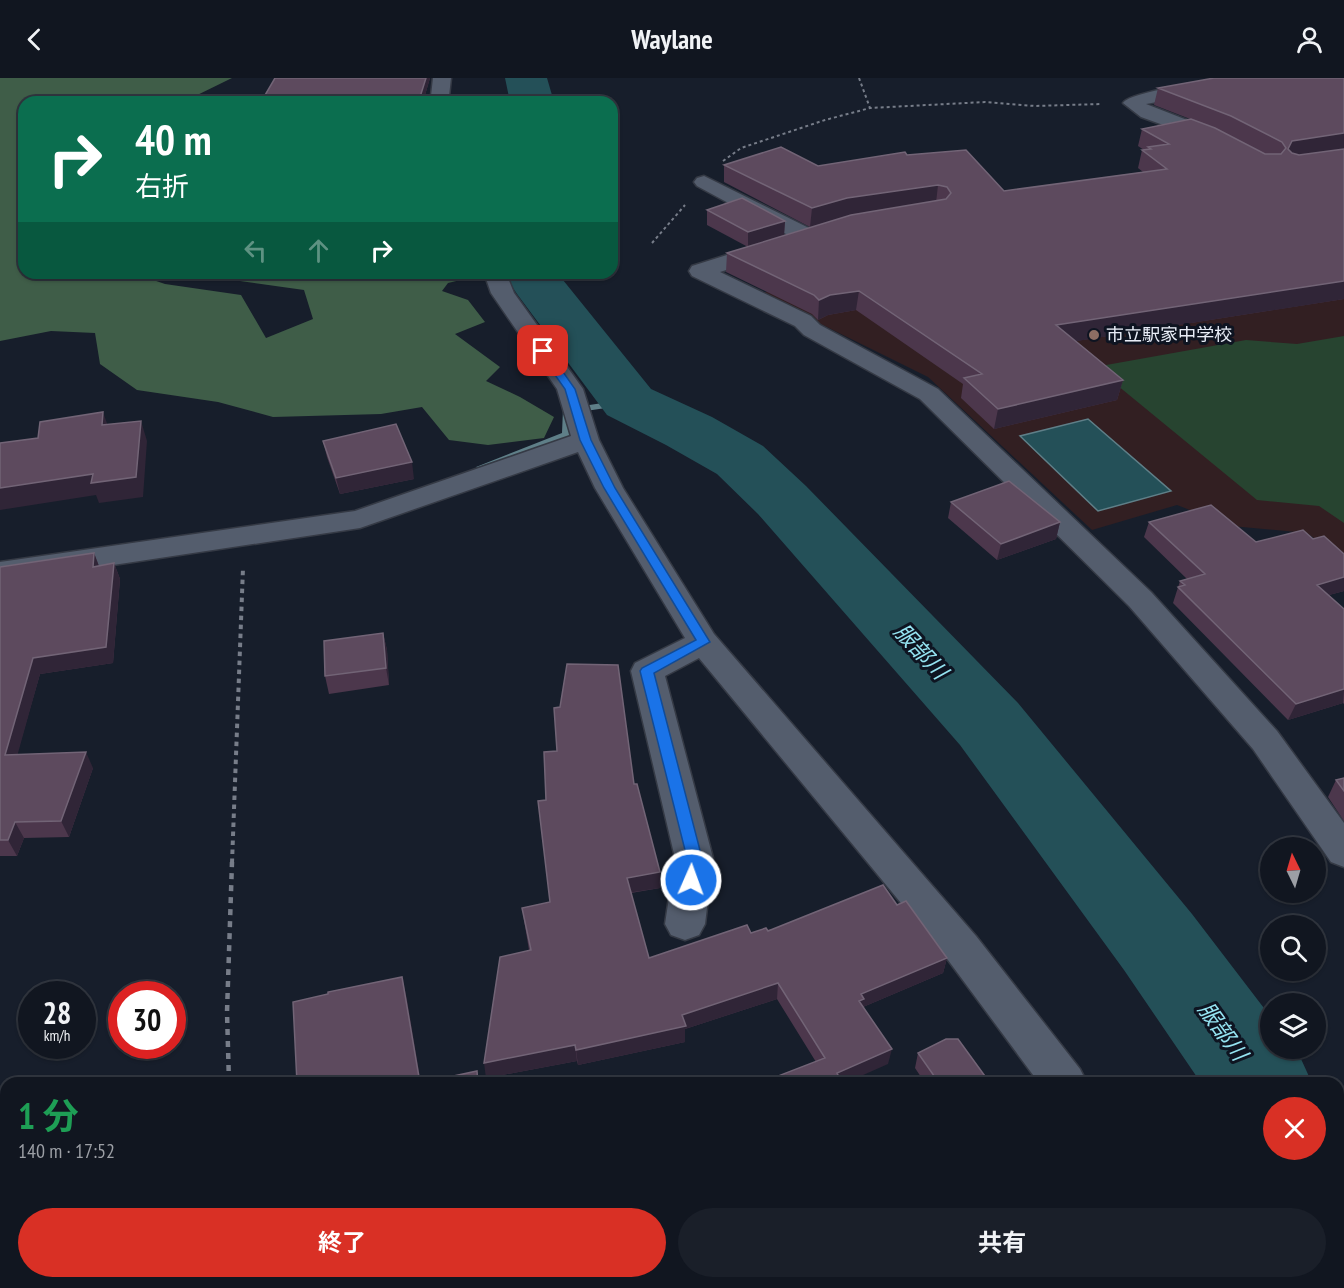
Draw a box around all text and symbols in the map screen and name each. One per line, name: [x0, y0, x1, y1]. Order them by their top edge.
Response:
text: Waylane: [631, 22, 713, 56]
icon: back: [18, 23, 51, 56]
icon: person: [1293, 23, 1326, 56]
text: 40 m: [135, 112, 212, 167]
icon: right: [36, 120, 114, 198]
text: 右折: [135, 169, 189, 203]
icon: left: [239, 234, 272, 267]
icon: ahead: [302, 234, 335, 267]
icon: right: [365, 234, 398, 267]
place label: 市立駅家中学校: [1106, 323, 1232, 346]
pin: [517, 325, 568, 376]
marker: 市立駅家中学校: [1087, 328, 1101, 342]
icon: arrive: [526, 334, 559, 367]
water label: 服部川: [888, 617, 955, 686]
north arrow: [1260, 837, 1326, 903]
map controls: [1260, 837, 1326, 1059]
position arrow: [659, 848, 723, 912]
button: search: [1260, 915, 1326, 981]
speed limit sign: 30: [108, 981, 186, 1059]
text: 28: [43, 993, 71, 1032]
button: layers: [1260, 993, 1326, 1059]
water label: 服部川: [1192, 996, 1255, 1068]
text: km/h: [44, 1026, 70, 1045]
text: 1 分: [18, 1092, 79, 1139]
button: close: [1263, 1097, 1326, 1160]
text: 140 m · 17:52: [18, 1138, 115, 1164]
button: 終了: [18, 1208, 666, 1277]
button: 共有: [678, 1208, 1326, 1277]

